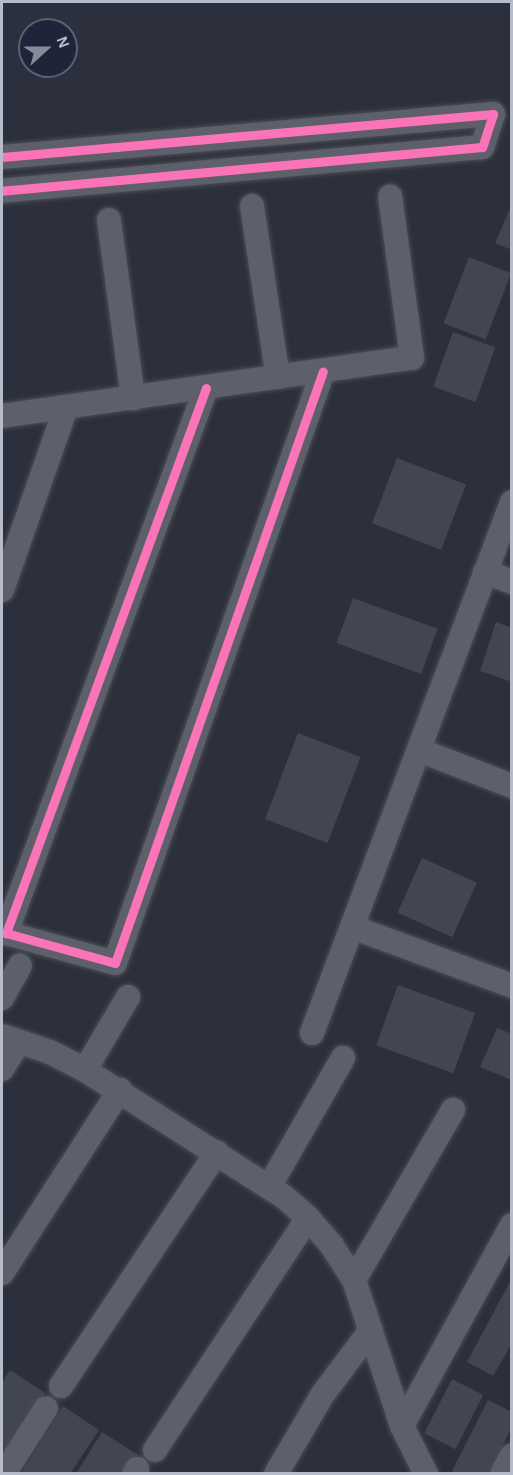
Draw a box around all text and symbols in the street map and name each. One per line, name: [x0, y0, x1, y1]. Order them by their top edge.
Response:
north arrow: [18, 18, 78, 78]
text: N: [53, 34, 72, 50]

